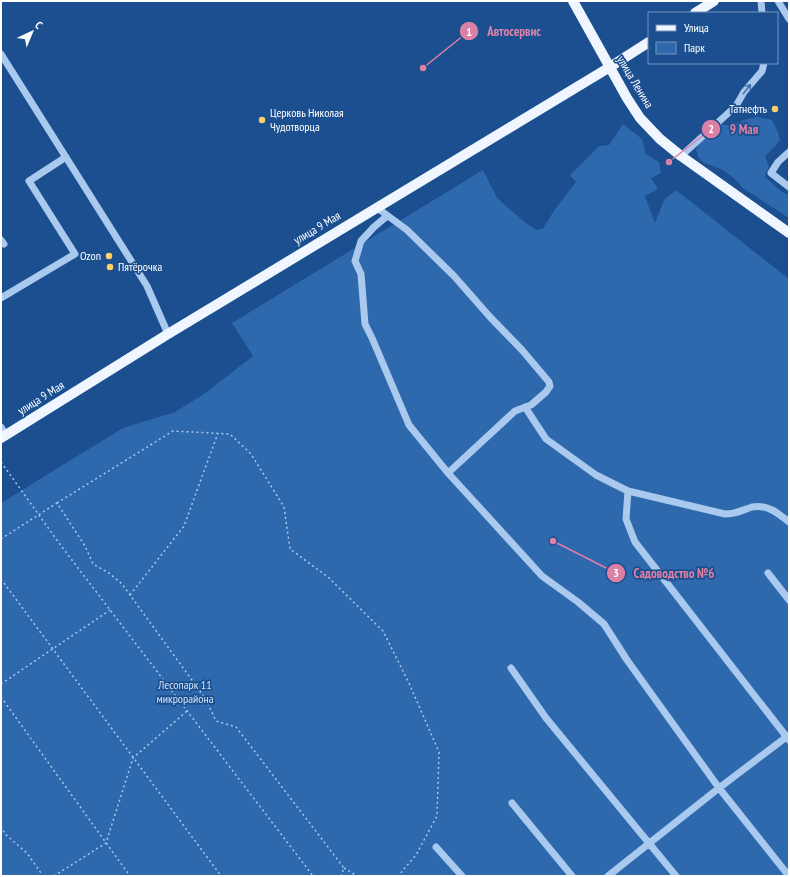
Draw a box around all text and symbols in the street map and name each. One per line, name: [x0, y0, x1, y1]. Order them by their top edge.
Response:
north arrow: [12, 12, 52, 52]
legend: [648, 12, 778, 64]
text: С: [32, 18, 46, 32]
callout: Автосервис: [459, 19, 549, 44]
text: Улица: [684, 20, 709, 35]
text: Автосервис: [486, 23, 541, 40]
text: 1: [466, 24, 472, 39]
text: Парк: [684, 40, 705, 55]
street label: улица Ленина: [614, 53, 657, 111]
one-way arrow: [743, 83, 752, 94]
place label: Татнефть: [729, 101, 767, 116]
marker: Татнефть: [770, 104, 780, 114]
place label: Церковь Николая Чудотворца: [270, 105, 344, 134]
marker: Церковь Николая Чудотворца: [257, 115, 267, 125]
callout: 9 Мая: [701, 117, 766, 142]
text: 2: [708, 121, 714, 136]
text: 9 Мая: [730, 121, 758, 138]
street label: улица 9 Мая: [291, 208, 343, 247]
place label: Ozon: [80, 248, 101, 263]
marker: Ozon: [104, 251, 114, 261]
place label: Пятёрочка: [118, 259, 162, 274]
marker: Пятёрочка: [105, 262, 115, 272]
street label: улица 9 Мая: [15, 377, 67, 418]
callout: Садоводство №6: [606, 561, 723, 586]
text: 3: [613, 565, 619, 580]
text: Садоводство №6: [634, 565, 714, 582]
park label: Лесопарк 11 микрорайона: [156, 677, 214, 706]

